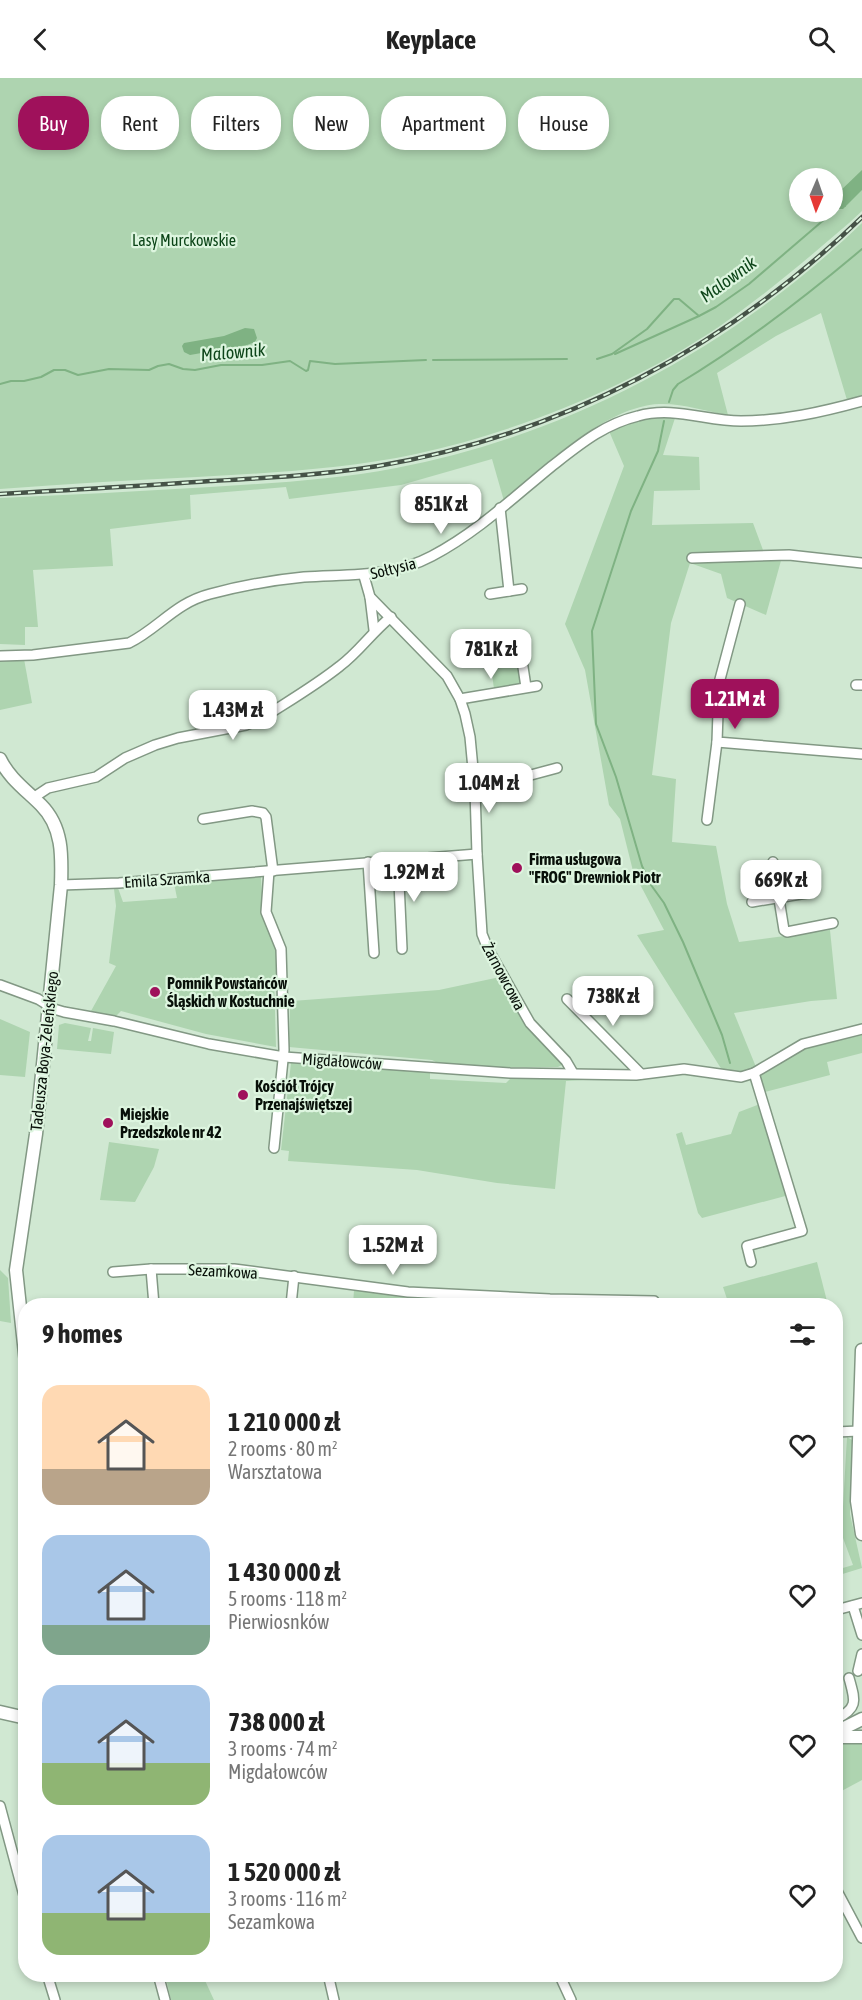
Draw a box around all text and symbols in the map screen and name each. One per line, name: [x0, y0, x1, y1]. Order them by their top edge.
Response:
icon: back: [24, 23, 57, 56]
icon: search: [805, 23, 838, 56]
text: Keyplace: [386, 24, 476, 55]
chip: Buy: [18, 96, 89, 150]
chip: Rent: [101, 96, 179, 150]
chip: Filters: [191, 96, 281, 150]
chip: New: [293, 96, 369, 150]
chip: Apartment: [381, 96, 506, 150]
chip: House: [518, 96, 609, 150]
north arrow: [789, 168, 843, 222]
map controls: [789, 168, 843, 222]
park label: Lasy Murckowskie: [132, 231, 236, 250]
water label: Malownik: [696, 251, 761, 307]
water label: Malownik: [200, 339, 267, 365]
pin: 851K zł: [386, 484, 496, 535]
text: 851K zł: [414, 492, 468, 515]
street label: Sołtysia: [368, 554, 418, 583]
pin: 781K zł: [436, 629, 546, 680]
text: 781K zł: [464, 637, 518, 660]
pin: 1.21M zł: [673, 679, 797, 730]
text: 1.21M zł: [705, 687, 765, 710]
pin: 1.43M zł: [171, 690, 295, 741]
text: 1.43M zł: [203, 698, 263, 721]
pin: 1.04M zł: [427, 763, 551, 814]
text: 1.04M zł: [459, 771, 519, 794]
place label: Firma usługowa "FROG" Drewniok Piotr: [529, 850, 661, 886]
pin: 1.92M zł: [352, 852, 476, 903]
text: 1.92M zł: [384, 860, 444, 883]
pin: 669K zł: [726, 860, 836, 911]
marker: Firma usługowa "FROG" Drewniok Piotr: [510, 861, 524, 875]
street label: Emila Szramka: [123, 867, 211, 891]
text: 669K zł: [754, 868, 808, 891]
street label: Żarnowcowa: [479, 939, 529, 1013]
street label: Tadeusza Boya-Żeleńskiego: [27, 970, 62, 1132]
place label: Pomnik Powstańców Śląskich w Kostuchnie: [167, 974, 295, 1010]
pin: 738K zł: [558, 976, 668, 1027]
text: 738K zł: [586, 984, 640, 1007]
marker: Pomnik Powstańców Śląskich w Kostuchnie: [148, 985, 162, 999]
street label: Migdałowców: [302, 1049, 383, 1074]
place label: Kościół Trójcy Przenajświętszej: [255, 1077, 353, 1113]
marker: Kościół Trójcy Przenajświętszej: [236, 1088, 250, 1102]
place label: Miejskie Przedszkole nr 42: [120, 1105, 222, 1141]
marker: Miejskie Przedszkole nr 42: [101, 1116, 115, 1130]
pin: 1.52M zł: [331, 1225, 455, 1276]
text: 1.52M zł: [363, 1233, 423, 1256]
street label: Sezamkowa: [188, 1260, 258, 1282]
icon: filters: [786, 1318, 819, 1351]
text: 9 homes: [42, 1319, 122, 1349]
text: 1 210 000 zł: [228, 1407, 340, 1437]
icon: home: [90, 1409, 162, 1481]
icon: heart: [786, 1429, 819, 1462]
text: 2 rooms · 80 m²: [228, 1437, 338, 1460]
text: Warsztatowa: [228, 1460, 322, 1483]
text: 1 430 000 zł: [228, 1557, 340, 1587]
icon: home: [90, 1559, 162, 1631]
icon: heart: [786, 1579, 819, 1612]
text: 5 rooms · 118 m²: [228, 1587, 347, 1610]
text: Pierwiosnków: [228, 1610, 329, 1633]
text: 738 000 zł: [228, 1707, 325, 1737]
icon: home: [90, 1709, 162, 1781]
icon: heart: [786, 1729, 819, 1762]
text: 3 rooms · 74 m²: [228, 1737, 338, 1760]
text: Migdałowców: [228, 1760, 328, 1783]
text: 1 520 000 zł: [228, 1857, 340, 1887]
icon: home: [90, 1859, 162, 1931]
icon: heart: [786, 1879, 819, 1912]
text: 3 rooms · 116 m²: [228, 1887, 347, 1910]
text: Sezamkowa: [228, 1910, 315, 1933]

